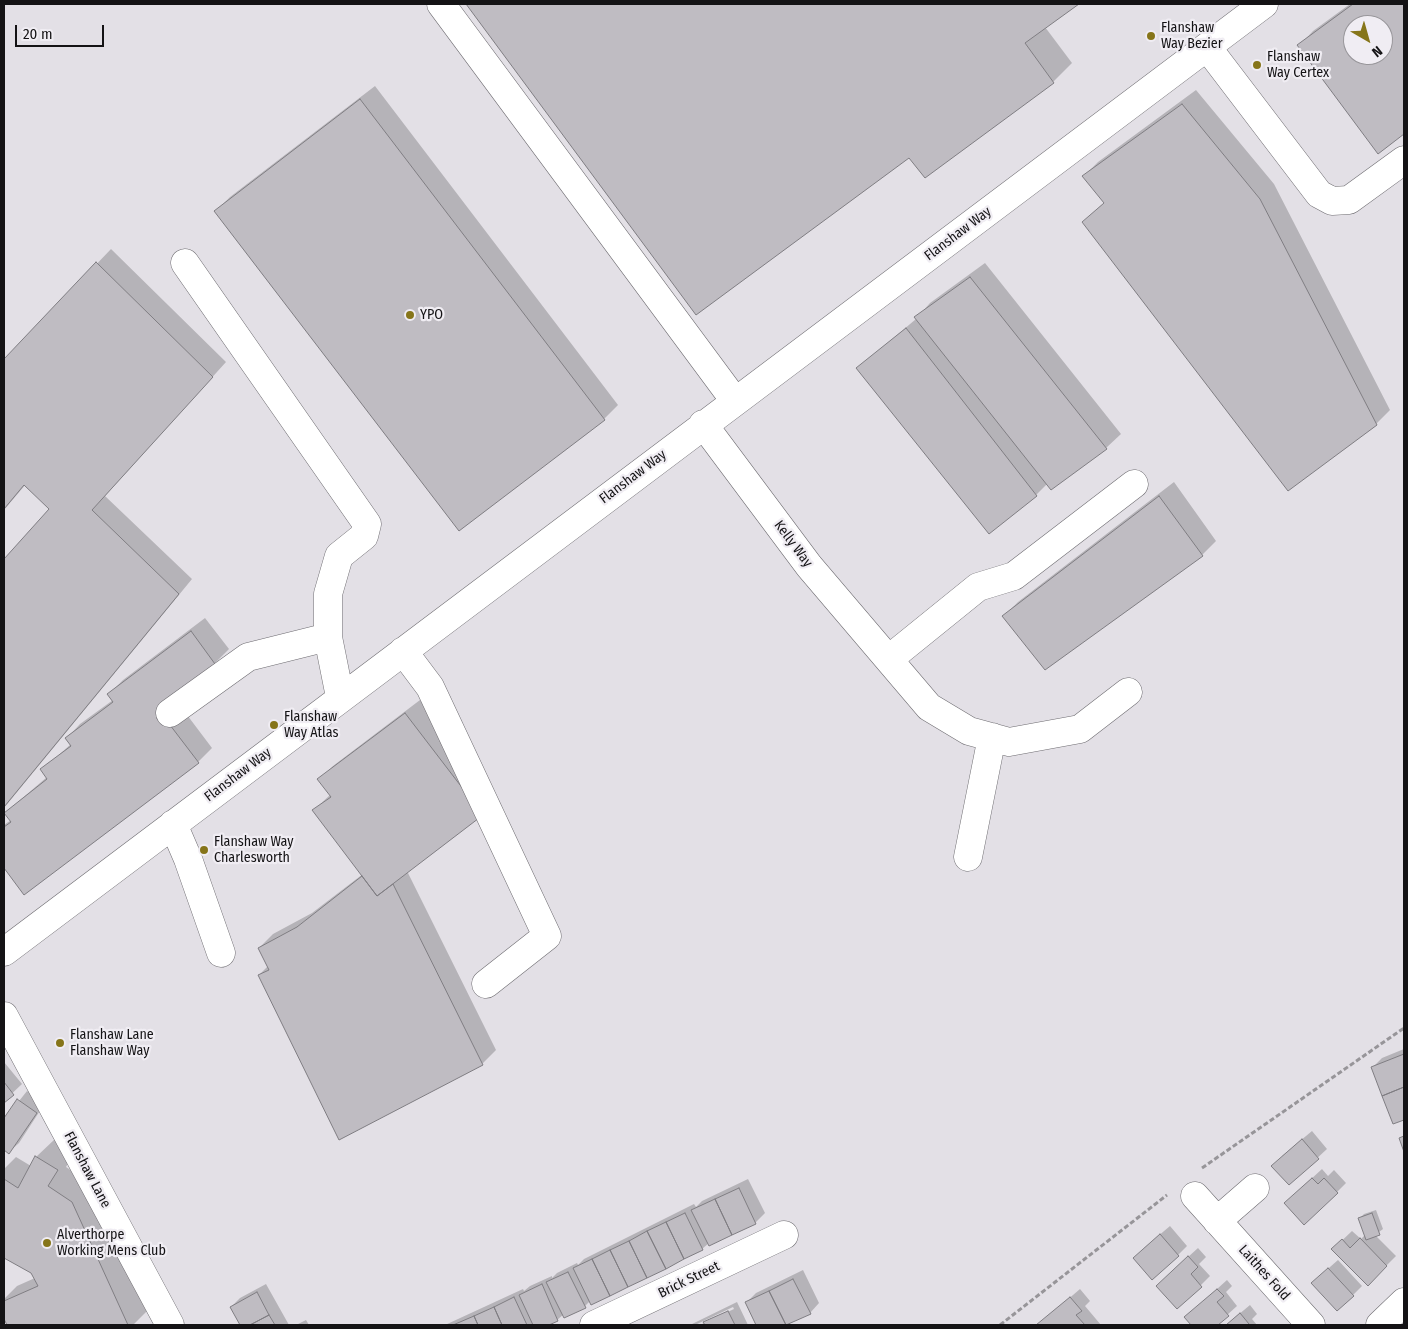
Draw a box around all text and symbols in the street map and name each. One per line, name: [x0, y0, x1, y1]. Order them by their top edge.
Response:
scale bar: [18, 15, 106, 47]
north arrow: [1343, 15, 1393, 65]
place label: Flanshaw Way Bezier: [1161, 20, 1223, 52]
text: 20 m: [23, 25, 53, 43]
marker: Flanshaw Way Bezier: [1145, 30, 1157, 42]
text: N: [1368, 42, 1385, 61]
place label: Flanshaw Way Certex: [1267, 49, 1329, 82]
marker: Flanshaw Way Certex: [1251, 59, 1263, 71]
street label: Flanshaw Way: [921, 203, 995, 265]
place label: YPO: [420, 307, 443, 323]
marker: YPO: [404, 309, 416, 321]
street label: Flanshaw Way: [596, 446, 670, 508]
street label: Kelly Way: [770, 517, 816, 571]
place label: Flanshaw Way Atlas: [284, 709, 338, 742]
marker: Flanshaw Way Atlas: [268, 719, 280, 731]
street label: Flanshaw Way: [201, 744, 275, 806]
place label: Flanshaw Way Charlesworth: [214, 834, 293, 866]
marker: Flanshaw Way Charlesworth: [198, 844, 210, 856]
place label: Flanshaw Lane Flanshaw Way: [70, 1027, 154, 1060]
marker: Flanshaw Lane Flanshaw Way: [54, 1037, 66, 1049]
street label: Flanshaw Lane: [60, 1129, 114, 1211]
place label: Alverthorpe Working Mens Club: [57, 1227, 166, 1260]
marker: Alverthorpe Working Mens Club: [41, 1237, 53, 1249]
street label: Laithes Fold: [1235, 1242, 1293, 1304]
street label: Brick Street: [656, 1258, 722, 1302]

